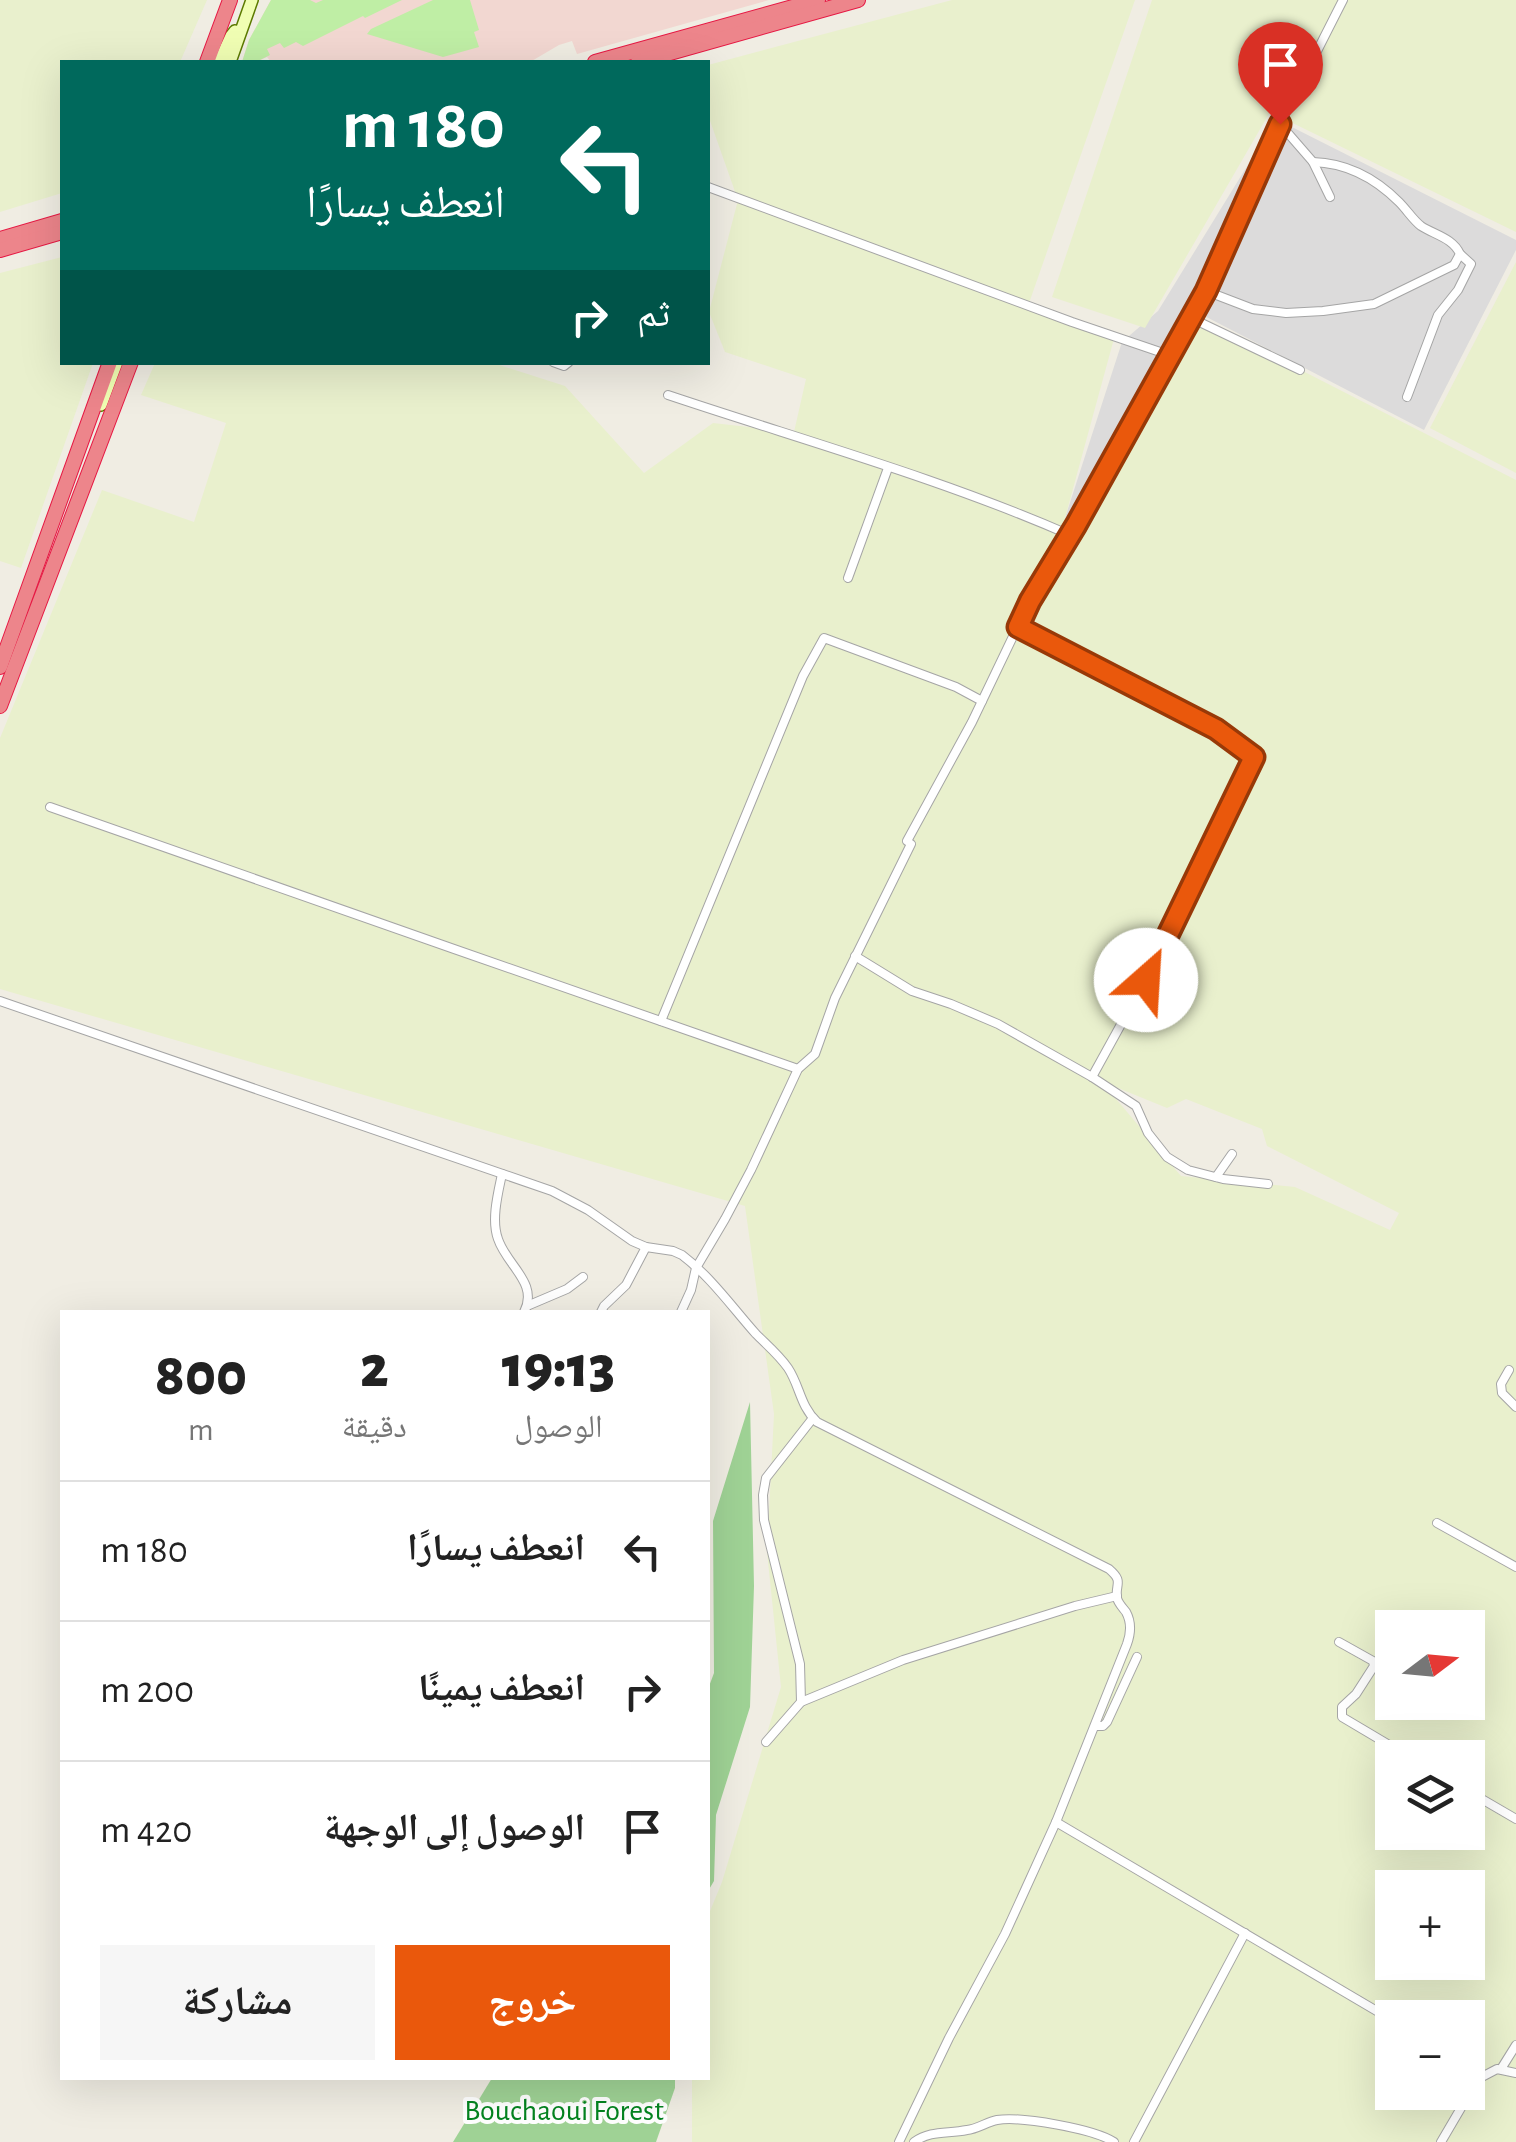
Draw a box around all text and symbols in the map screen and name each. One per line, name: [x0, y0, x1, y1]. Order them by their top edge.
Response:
pin: [1238, 22, 1323, 125]
icon: arrive: [1253, 37, 1308, 92]
text: 180 m: [342, 91, 505, 161]
icon: left: [540, 100, 670, 230]
text: انعطف يسارًا: [306, 181, 505, 226]
icon: right: [562, 290, 617, 345]
text: ثم: [637, 296, 670, 334]
position arrow: [1094, 928, 1198, 1032]
text: 2: [360, 1338, 389, 1398]
text: 19:13: [502, 1338, 615, 1398]
text: 800: [155, 1346, 247, 1406]
text: دقيقة: [342, 1411, 407, 1443]
text: الوصول: [514, 1411, 603, 1443]
text: m: [188, 1414, 214, 1446]
icon: left: [615, 1524, 670, 1579]
text: انعطف يسارًا: [407, 1530, 585, 1568]
text: 180 m: [100, 1532, 188, 1570]
north arrow: [1375, 1610, 1485, 1720]
map controls: [1375, 1610, 1485, 2110]
icon: right: [615, 1664, 670, 1719]
text: انعطف يمينًا: [418, 1670, 585, 1708]
text: 200 m: [100, 1672, 194, 1710]
button: layers: [1375, 1740, 1485, 1850]
icon: arrive: [615, 1804, 670, 1859]
text: الوصول إلى الوجهة: [324, 1810, 585, 1848]
text: 420 m: [100, 1812, 192, 1850]
button: +: [1375, 1870, 1485, 1980]
button: مشاركة: [100, 1945, 375, 2060]
button: خروج: [395, 1945, 670, 2060]
button: −: [1375, 2000, 1485, 2110]
park label: Bouchaoui Forest: [464, 2096, 664, 2126]

